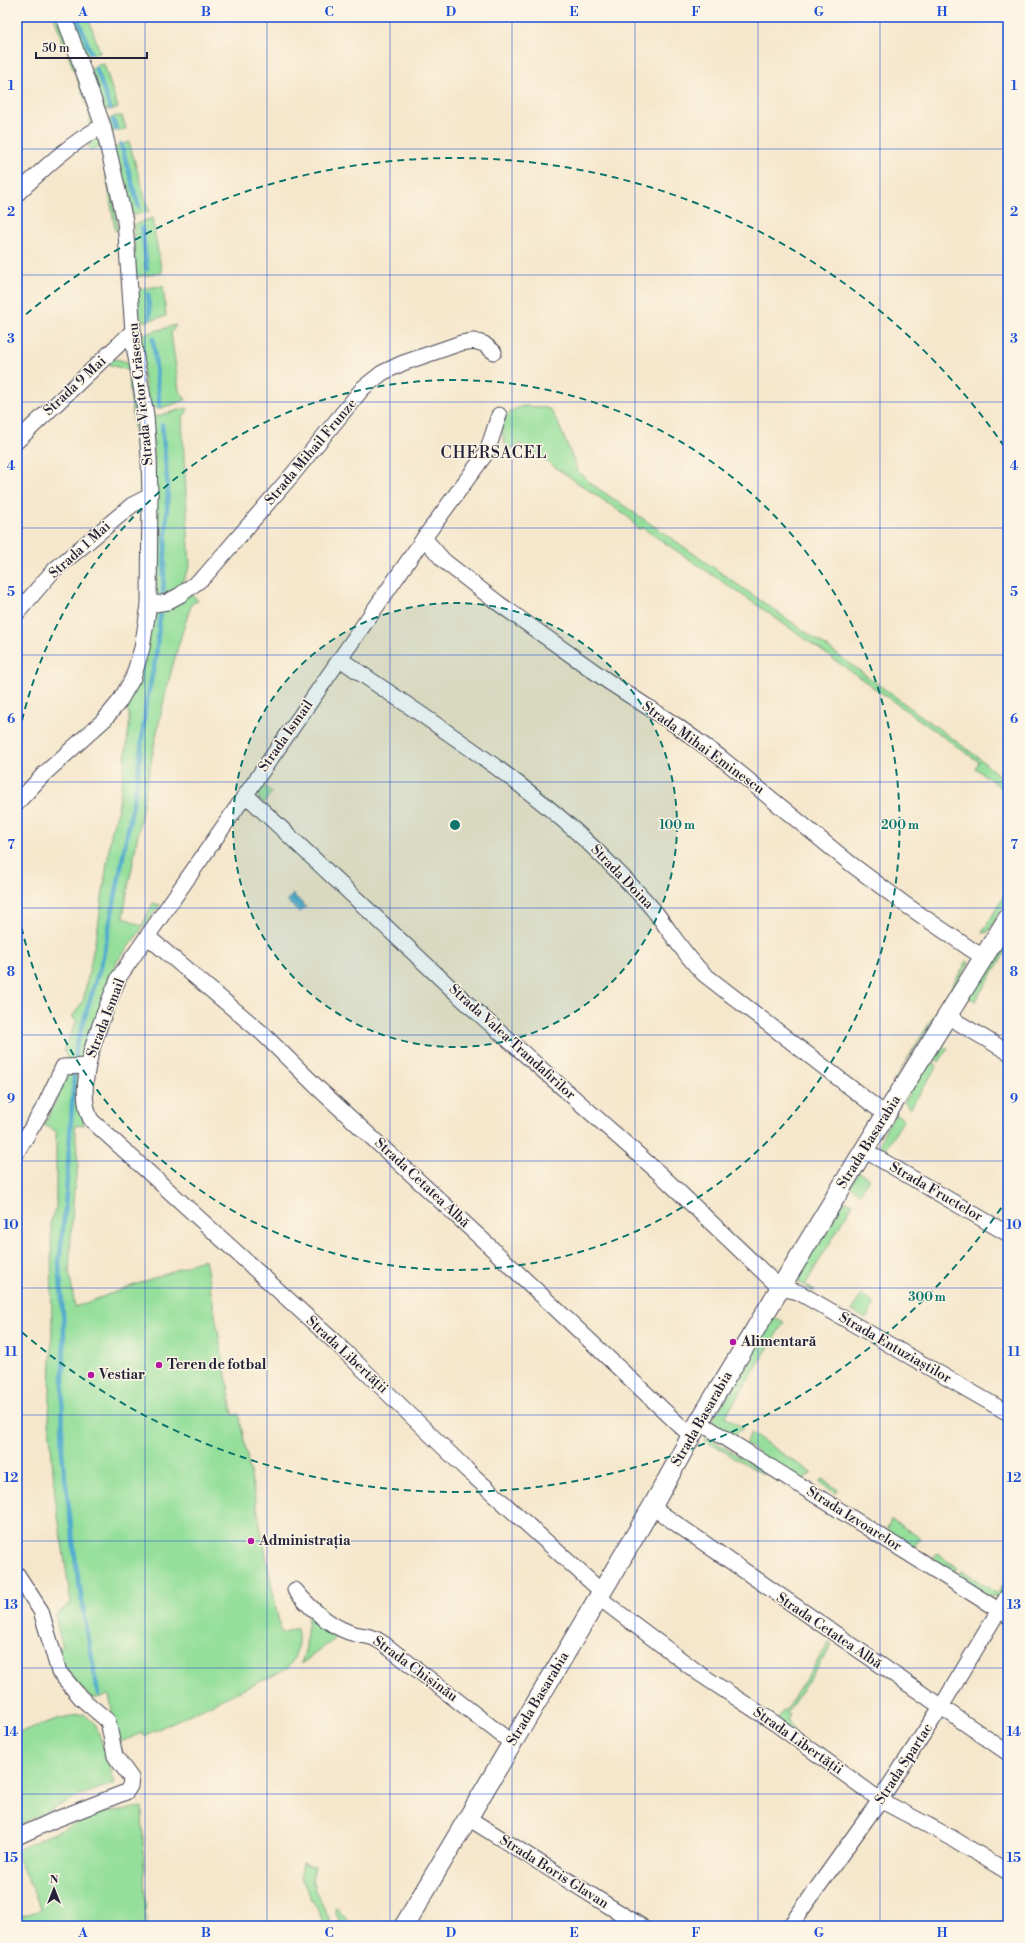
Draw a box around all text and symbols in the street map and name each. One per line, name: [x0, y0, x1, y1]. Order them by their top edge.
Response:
text: A: [77, 4, 88, 20]
text: B: [201, 4, 211, 20]
text: C: [324, 4, 334, 20]
text: D: [446, 4, 456, 20]
text: E: [569, 4, 579, 20]
text: F: [691, 4, 701, 20]
text: G: [814, 4, 825, 20]
text: H: [937, 4, 948, 20]
scale bar: [36, 34, 147, 60]
text: 50 m: [42, 41, 70, 56]
text: 1: [8, 78, 15, 94]
text: 1: [1011, 78, 1018, 94]
text: 2: [7, 204, 15, 220]
text: 2: [1010, 204, 1018, 220]
street label: Strada Victor Crăsescu: [125, 322, 157, 466]
text: 3: [7, 331, 15, 347]
text: 3: [1010, 331, 1018, 347]
street label: Strada 9 Mai: [40, 352, 110, 420]
street label: Strada Mihail Frunze: [261, 395, 361, 509]
district label: CHERSACEL: [441, 443, 547, 463]
text: 4: [7, 458, 16, 474]
text: 4: [1010, 458, 1019, 474]
street label: Strada 1 Mai: [45, 517, 115, 582]
text: 5: [7, 584, 15, 600]
text: 5: [1010, 584, 1018, 600]
street label: Strada Ismail: [255, 697, 317, 775]
street label: Strada Mihai Eminescu: [638, 697, 768, 799]
text: 6: [7, 711, 15, 727]
text: 6: [1010, 711, 1018, 727]
centre of rings: [448, 818, 462, 832]
text: 100 m: [659, 818, 695, 833]
text: 200 m: [881, 818, 919, 833]
text: 7: [7, 837, 15, 853]
text: 7: [1010, 837, 1018, 853]
street label: Strada Doina: [587, 841, 658, 914]
text: 8: [7, 964, 15, 980]
text: 8: [1010, 964, 1018, 980]
street label: Strada Ismail: [83, 976, 129, 1060]
street label: Strada Valea Trandafirilor: [445, 980, 579, 1104]
text: 9: [7, 1091, 15, 1107]
street label: Strada Basarabia: [833, 1091, 905, 1192]
text: 9: [1010, 1091, 1018, 1107]
street label: Strada Cetatea Albă: [371, 1134, 474, 1232]
street label: Strada Fructelor: [886, 1158, 986, 1226]
text: 10: [3, 1217, 19, 1233]
text: 10: [1006, 1217, 1022, 1233]
text: 300 m: [908, 1290, 946, 1305]
street label: Strada Entuziaștilor: [835, 1308, 955, 1388]
street label: Strada Libertății: [302, 1312, 392, 1398]
place label: Alimentară: [740, 1333, 817, 1351]
marker: Alimentară: [728, 1337, 738, 1347]
text: 11: [5, 1344, 18, 1360]
text: 11: [1008, 1344, 1021, 1360]
place label: Teren de fotbal: [167, 1356, 267, 1374]
marker: Teren de fotbal: [154, 1360, 164, 1370]
place label: Vestiar: [98, 1366, 145, 1384]
street label: Strada Basarabia: [667, 1367, 737, 1470]
marker: Vestiar: [86, 1370, 96, 1380]
text: 12: [4, 1470, 18, 1486]
text: 12: [1007, 1470, 1021, 1486]
street label: Strada Izvoarelor: [803, 1483, 905, 1555]
place label: Administrația: [258, 1532, 351, 1550]
marker: Administrația: [246, 1536, 256, 1546]
street label: Strada Cetatea Albă: [773, 1589, 886, 1674]
text: 13: [4, 1597, 18, 1613]
text: 13: [1007, 1597, 1021, 1613]
street label: Strada Chișinău: [369, 1632, 461, 1706]
street label: Strada Basarabia: [503, 1648, 574, 1749]
street label: Strada Libertății: [749, 1703, 847, 1779]
street label: Strada Spartac: [871, 1720, 937, 1808]
text: 14: [4, 1724, 18, 1740]
text: 14: [1007, 1724, 1021, 1740]
street label: Strada Boris Glavan: [496, 1831, 613, 1913]
text: 15: [4, 1850, 18, 1866]
text: 15: [1007, 1850, 1021, 1866]
north arrow: [34, 1869, 74, 1909]
text: N: [50, 1873, 59, 1887]
text: A: [77, 1925, 88, 1941]
text: B: [201, 1925, 211, 1941]
text: C: [324, 1925, 334, 1941]
text: D: [446, 1925, 456, 1941]
text: E: [569, 1925, 579, 1941]
text: F: [691, 1925, 701, 1941]
text: G: [814, 1925, 825, 1941]
text: H: [937, 1925, 948, 1941]

